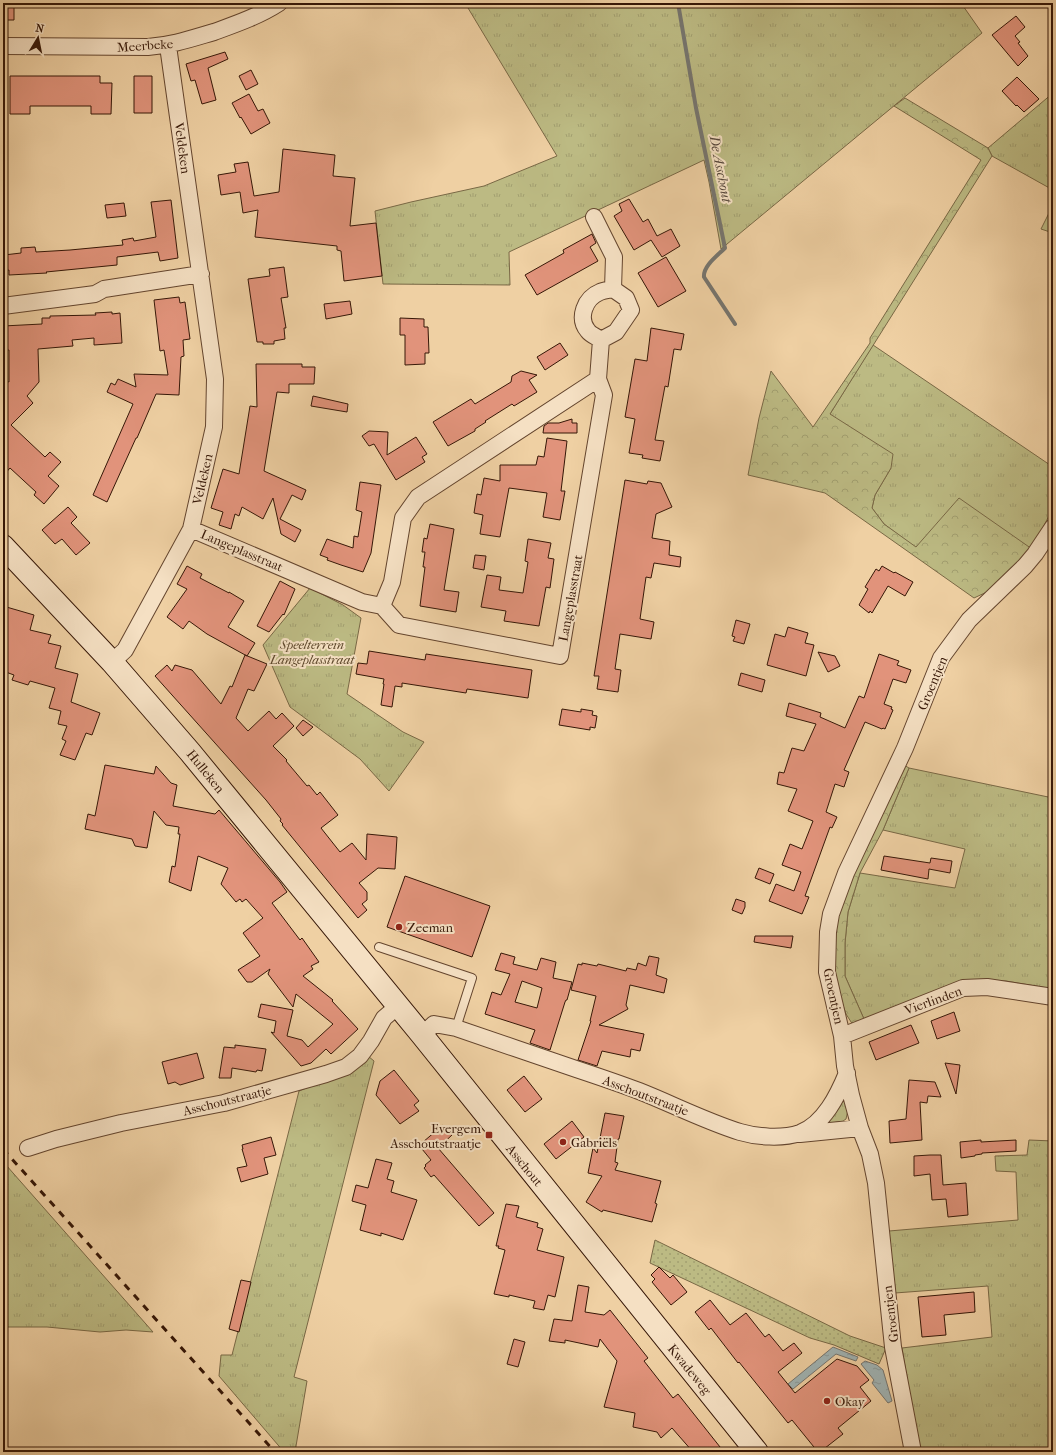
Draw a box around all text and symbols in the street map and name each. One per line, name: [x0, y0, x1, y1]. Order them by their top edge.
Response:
north arrow: [18, 18, 58, 58]
text: N: [34, 22, 46, 36]
street label: Meerbeke: [116, 36, 174, 55]
street label: Veldeken: [171, 121, 194, 175]
water label: De Asschout: [706, 133, 735, 205]
street label: Veldeken: [189, 452, 216, 507]
street label: Langeplasstraat: [198, 526, 285, 575]
street label: Langeplasstraat: [555, 553, 586, 643]
park label: Speelterrein Langeplasstraat: [269, 637, 355, 667]
street label: Groentjen: [914, 654, 951, 712]
street label: Hulleken: [184, 747, 228, 796]
place label: Zeeman: [407, 920, 453, 935]
marker: Zeeman: [394, 922, 404, 932]
street label: Groentjen: [820, 967, 847, 1026]
street label: Vierlinden: [901, 983, 964, 1018]
street label: Asschoutstraatje: [600, 1072, 691, 1119]
street label: Asschoutstraatje: [180, 1082, 273, 1119]
place label: Evergem Asschoutstraatje: [389, 1121, 482, 1151]
marker: Evergem Asschoutstraatje: [484, 1130, 494, 1140]
place label: Gabriëls: [571, 1135, 617, 1150]
marker: Gabriëls: [558, 1137, 568, 1147]
street label: Asschout: [503, 1141, 546, 1189]
street label: Groentjen: [880, 1284, 901, 1343]
street label: Kwadeweg: [665, 1341, 715, 1398]
place label: Okay: [835, 1394, 866, 1409]
marker: Okay: [822, 1396, 832, 1406]

